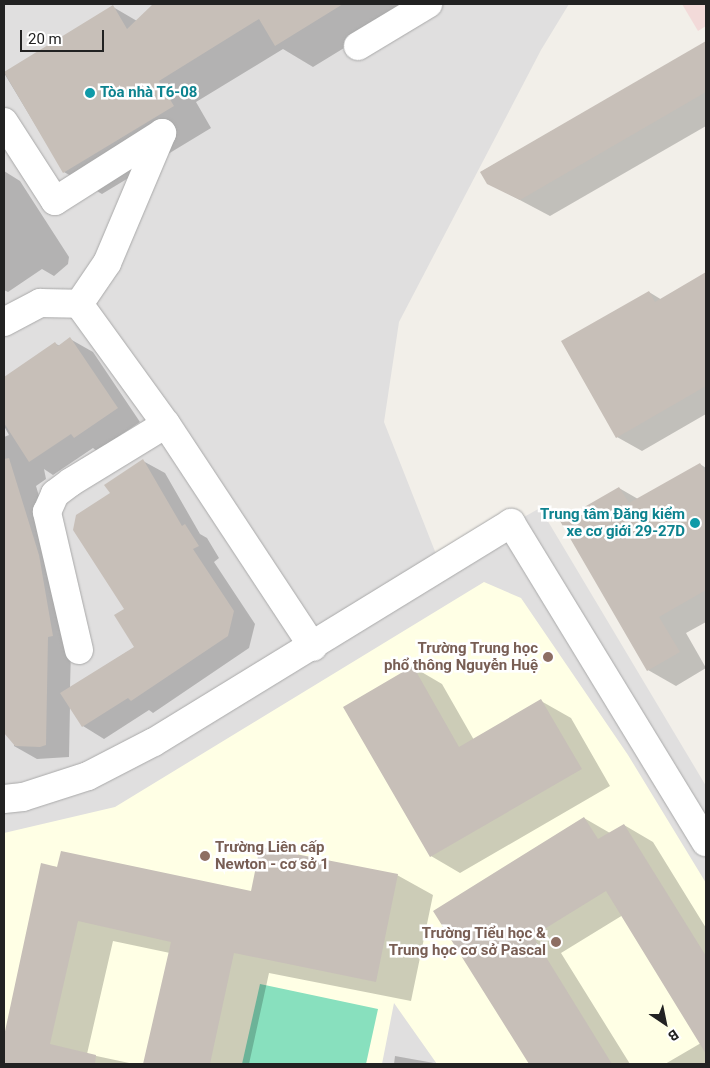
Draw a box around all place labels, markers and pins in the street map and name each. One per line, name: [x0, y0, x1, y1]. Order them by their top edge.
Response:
place label: Tòa nhà T6-08: [100, 84, 198, 102]
marker: Tòa nhà T6-08: [84, 87, 96, 99]
place label: Trung tâm Đăng kiểm xe cơ giới 29-27D: [540, 505, 685, 540]
marker: Trung tâm Đăng kiểm xe cơ giới 29-27D: [689, 517, 701, 529]
place label: Trường Trung học phổ thông Nguyễn Huệ: [384, 639, 538, 674]
marker: Trường Trung học phổ thông Nguyễn Huệ: [542, 651, 554, 663]
place label: Trường Liên cấp Newton - cơ sở 1: [215, 838, 329, 873]
marker: Trường Liên cấp Newton - cơ sở 1: [199, 850, 211, 862]
place label: Trường Tiểu học & Trung học cơ sở Pascal: [389, 924, 546, 959]
marker: Trường Tiểu học & Trung học cơ sở Pascal: [550, 936, 562, 948]

